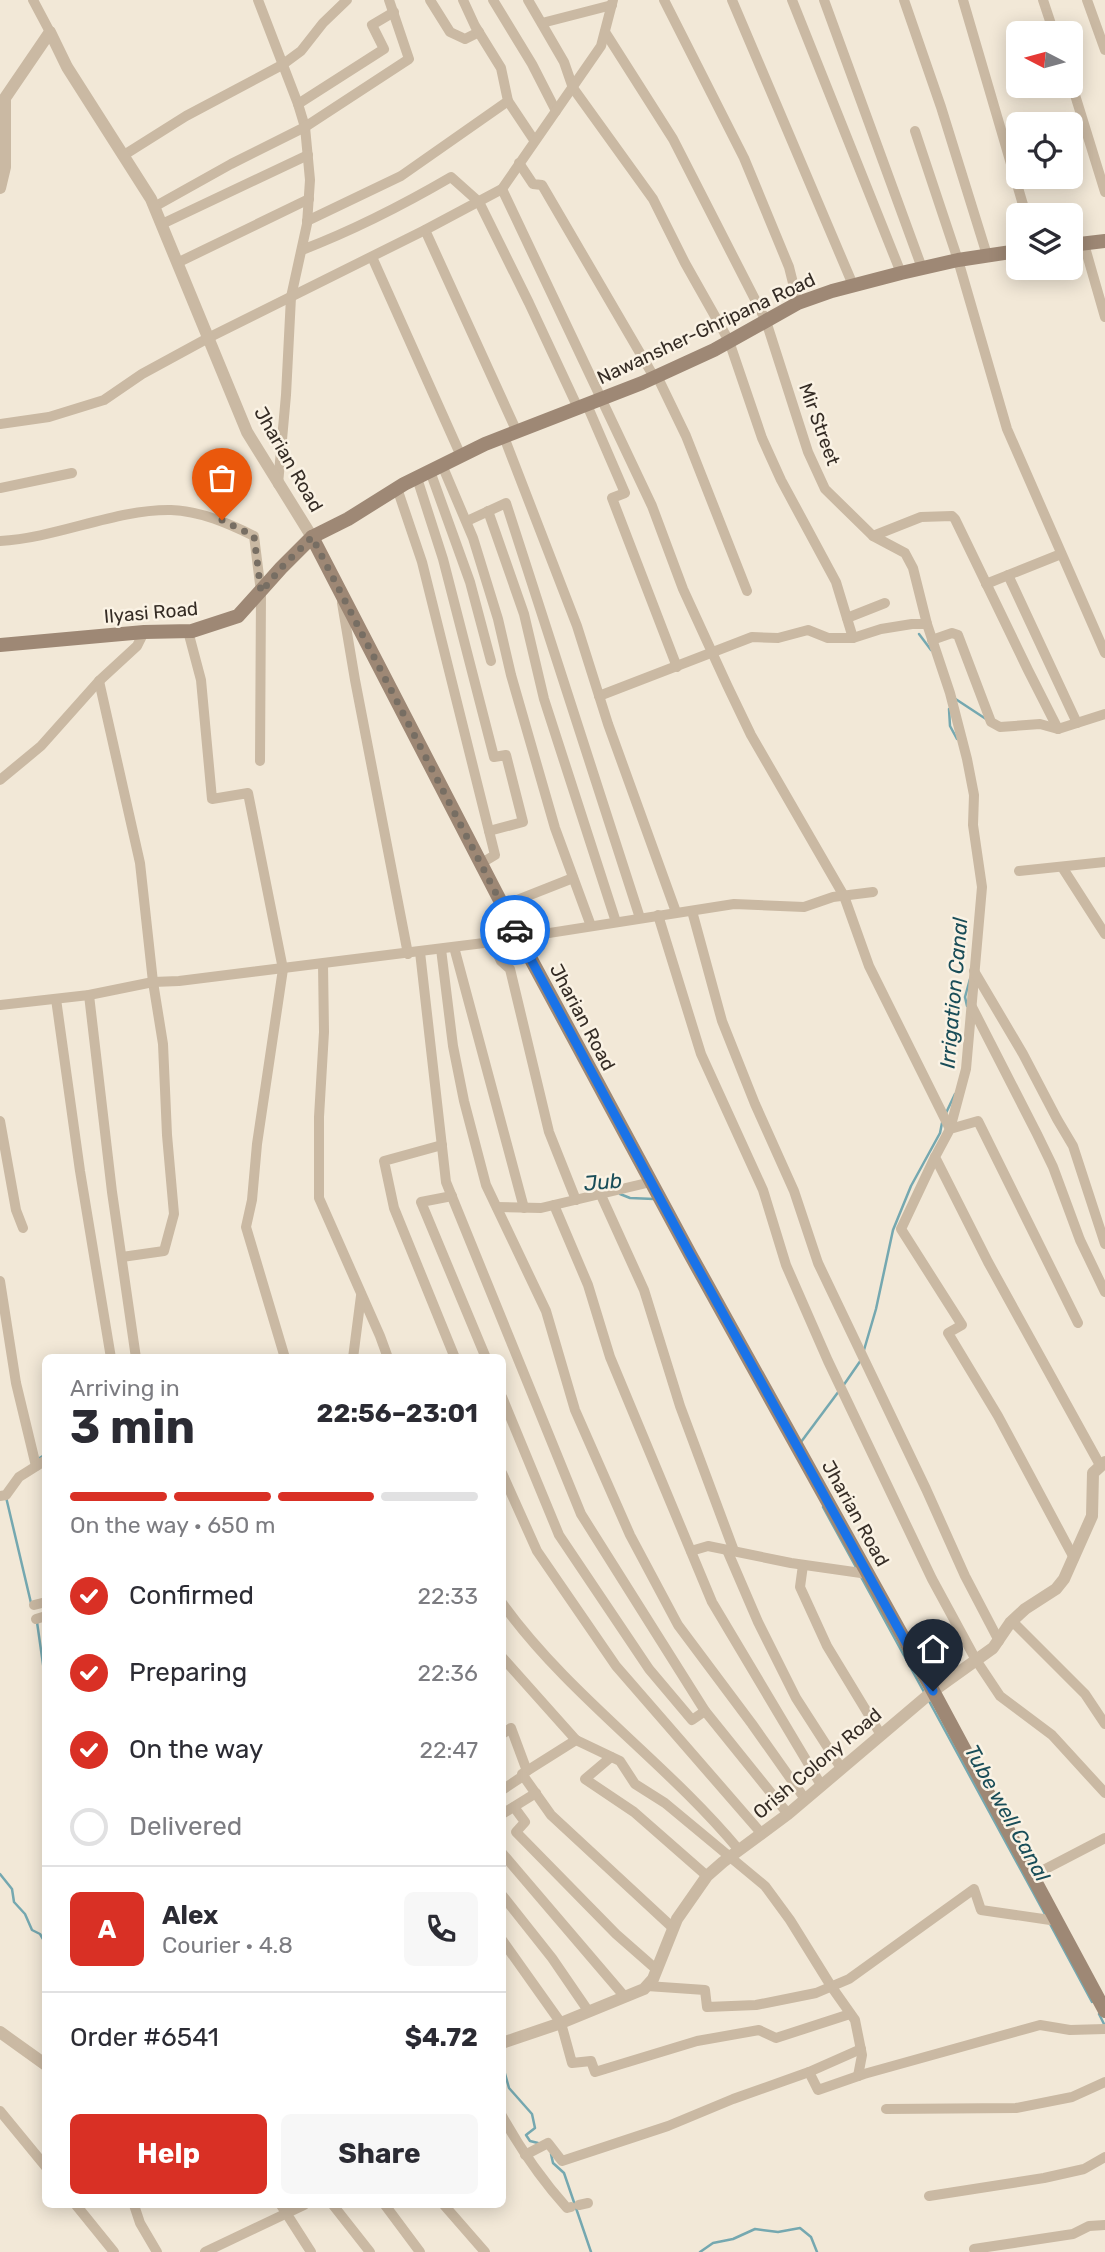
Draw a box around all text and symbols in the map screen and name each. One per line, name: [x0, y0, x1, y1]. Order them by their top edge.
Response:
north arrow: [1006, 21, 1083, 98]
map controls: [1006, 21, 1083, 280]
button: locate: [1006, 112, 1083, 189]
button: layers: [1006, 203, 1083, 280]
street label: Nawansher-Ghripana Road: [594, 268, 819, 389]
street label: Mir Street: [794, 380, 845, 469]
street label: Jharian Road: [249, 403, 328, 516]
pin: [192, 448, 252, 520]
icon: bag: [203, 459, 241, 497]
street label: Ilyasi Road: [103, 597, 199, 628]
courier: [480, 895, 550, 965]
icon: car: [496, 911, 534, 949]
water label: Irrigation Canal: [934, 916, 973, 1069]
street label: Jharian Road: [545, 960, 620, 1075]
water label: Jub: [583, 1167, 623, 1196]
text: Arriving in: [70, 1374, 180, 1402]
text: 22:56–23:01: [317, 1398, 478, 1429]
text: 3 min: [70, 1400, 195, 1455]
street label: Jharian Road: [817, 1456, 894, 1570]
text: On the way · 650 m: [70, 1511, 275, 1539]
icon: check: [70, 1577, 108, 1615]
text: Confirmed: [129, 1580, 254, 1611]
text: 22:33: [417, 1582, 478, 1610]
pin: [903, 1619, 963, 1691]
icon: home: [914, 1630, 952, 1668]
icon: check: [70, 1654, 108, 1692]
text: Preparing: [129, 1657, 247, 1688]
text: 22:36: [417, 1659, 478, 1687]
street label: Orish Colony Road: [748, 1703, 886, 1824]
icon: check: [70, 1731, 108, 1769]
text: On the way: [129, 1734, 263, 1765]
text: 22:47: [419, 1736, 478, 1764]
water label: Tube well Canal: [960, 1740, 1056, 1886]
text: Delivered: [129, 1811, 242, 1842]
button: phone: [404, 1892, 478, 1966]
text: Alex: [162, 1900, 218, 1931]
text: A: [98, 1914, 116, 1945]
text: Courier · 4.8: [162, 1931, 293, 1959]
text: Order #6541: [70, 2022, 219, 2053]
text: $4.72: [405, 2022, 478, 2053]
button: Help: [70, 2114, 267, 2194]
button: Share: [281, 2114, 478, 2194]

